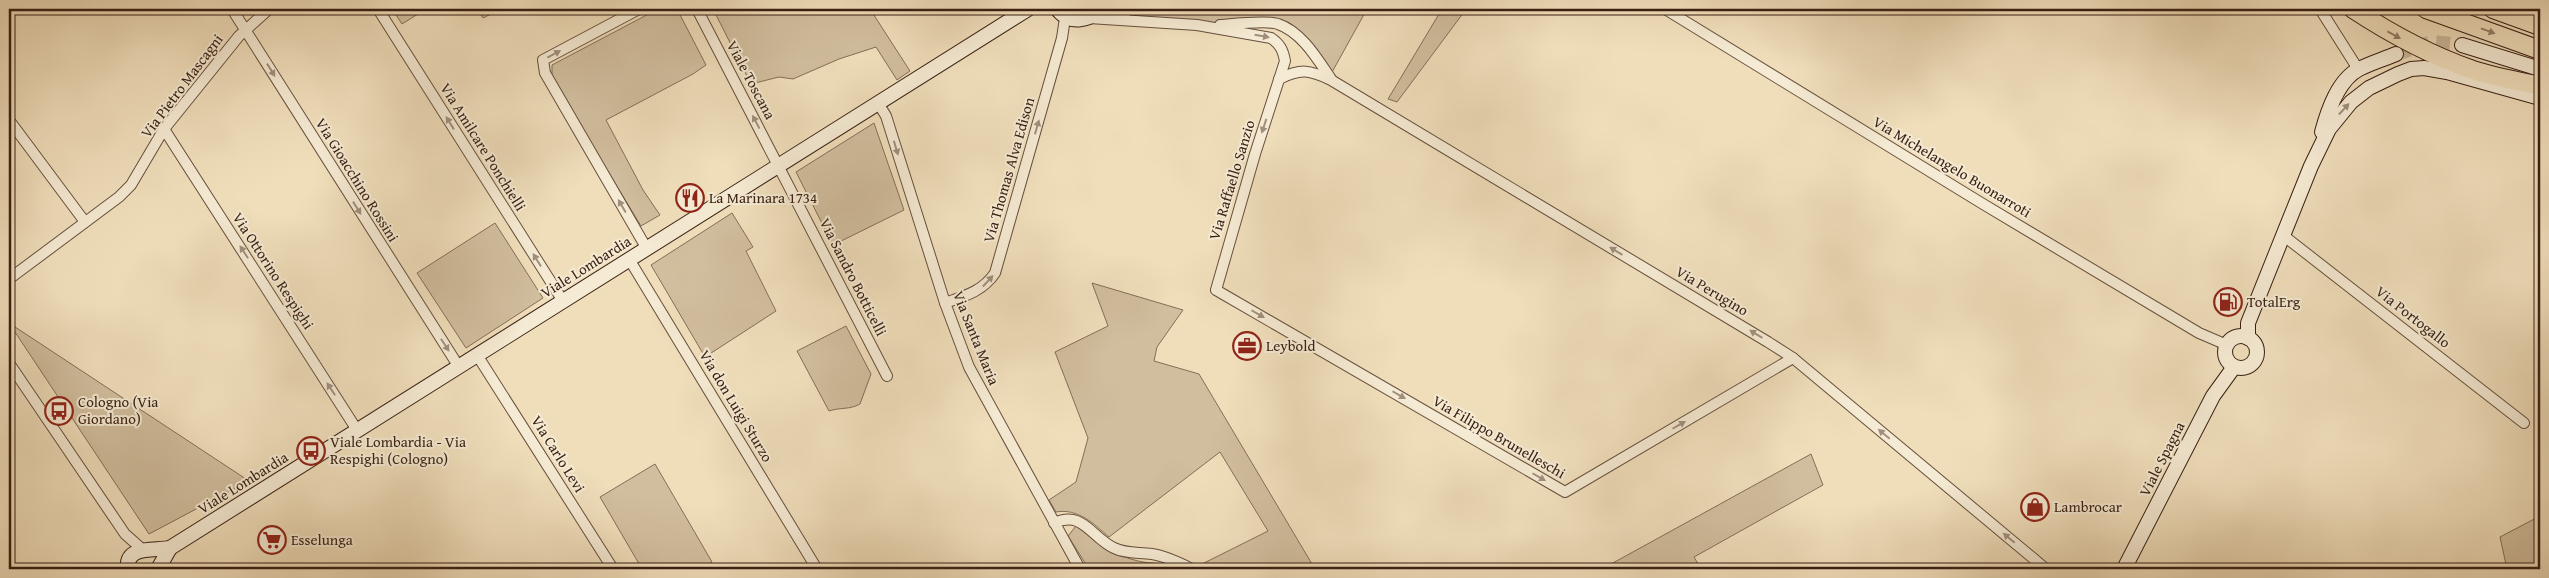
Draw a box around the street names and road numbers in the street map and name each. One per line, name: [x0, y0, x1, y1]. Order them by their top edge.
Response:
street label: Via Pietro Mascagni: [136, 29, 228, 142]
street label: Viale Toscana: [722, 37, 781, 123]
street label: Via Amilcare Ponchielli: [436, 79, 531, 215]
street label: Via Thomas Alva Edison: [978, 94, 1039, 245]
street label: Via Michelangelo Buonarroti: [1869, 111, 2035, 222]
street label: Via Gioacchino Rossini: [311, 114, 404, 246]
street label: Via Raffaello Sanzio: [1203, 117, 1260, 242]
street label: Via Ottorino Respighi: [228, 208, 319, 333]
street label: Via Sandro Botticelli: [815, 214, 892, 339]
street label: Viale Lombardia: [536, 230, 635, 303]
street label: Via Perugino: [1672, 261, 1753, 321]
street label: Via Portogallo: [2371, 281, 2455, 353]
street label: Via Santa Maria: [948, 288, 1005, 388]
street label: Via don Luigi Sturzo: [695, 346, 778, 466]
street label: Via Filippo Brunelleschi: [1429, 390, 1570, 483]
street label: Via Carlo Levi: [526, 411, 590, 496]
street label: Viale Spagna: [2134, 418, 2189, 500]
street label: Viale Lombardia: [193, 446, 292, 519]

